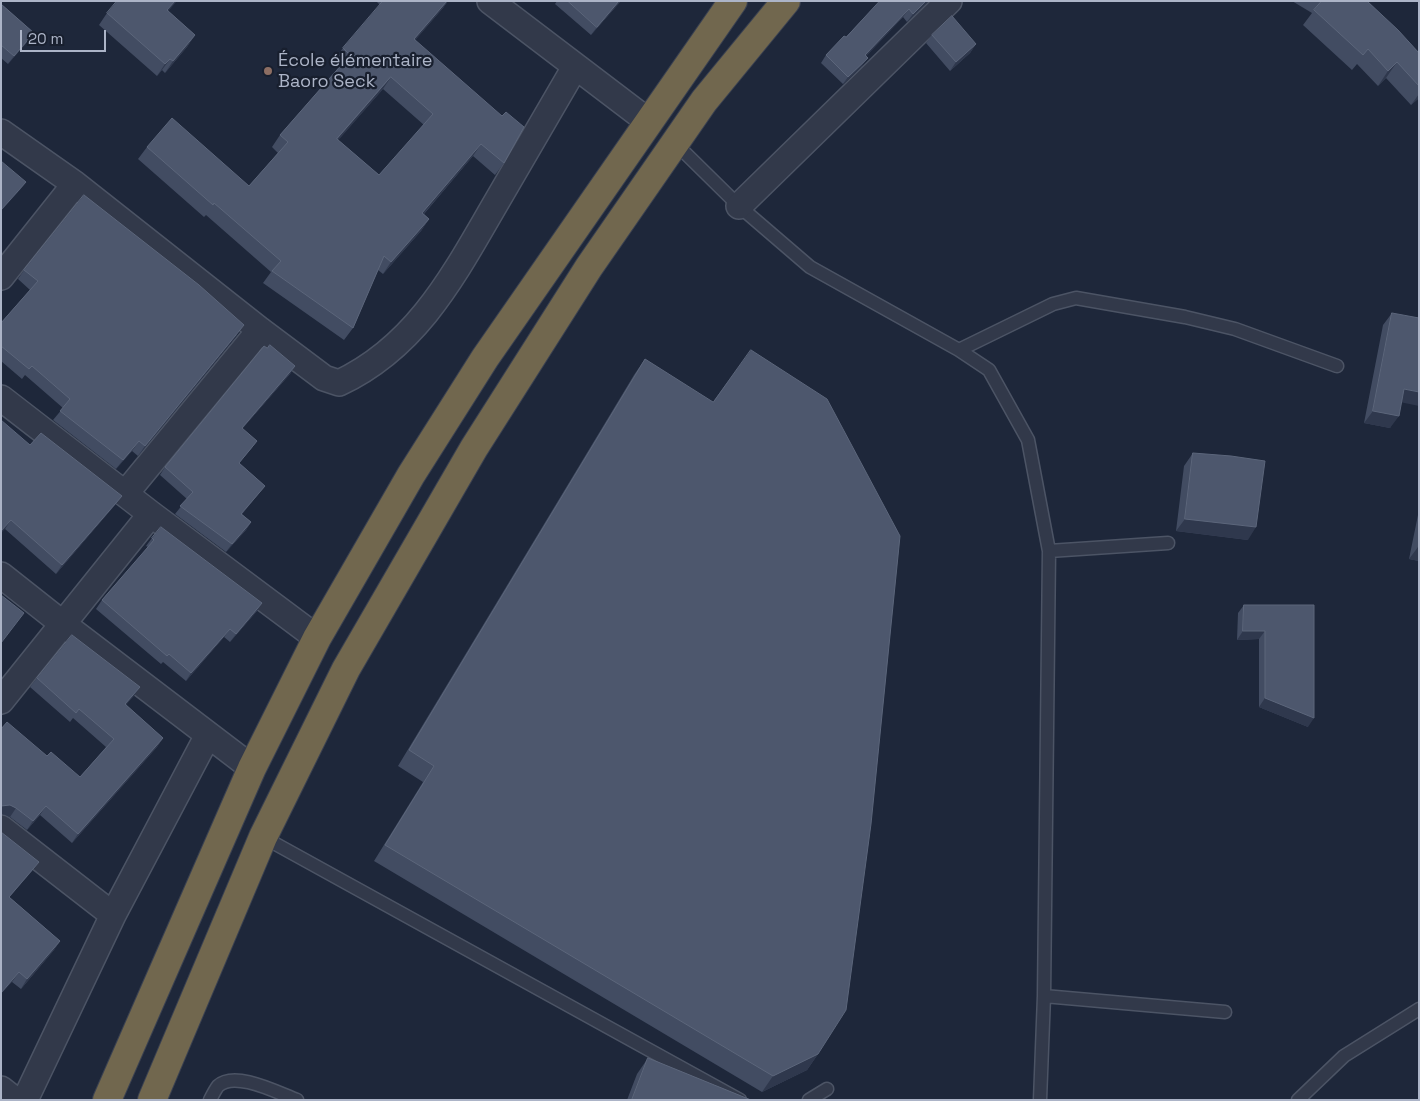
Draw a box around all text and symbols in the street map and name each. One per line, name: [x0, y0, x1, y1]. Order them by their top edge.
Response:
scale bar: [22, 20, 109, 52]
text: 20 m: [28, 29, 63, 48]
place label: École élémentaire Baoro Seck: [278, 50, 432, 92]
marker: École élémentaire Baoro Seck: [262, 65, 274, 77]

